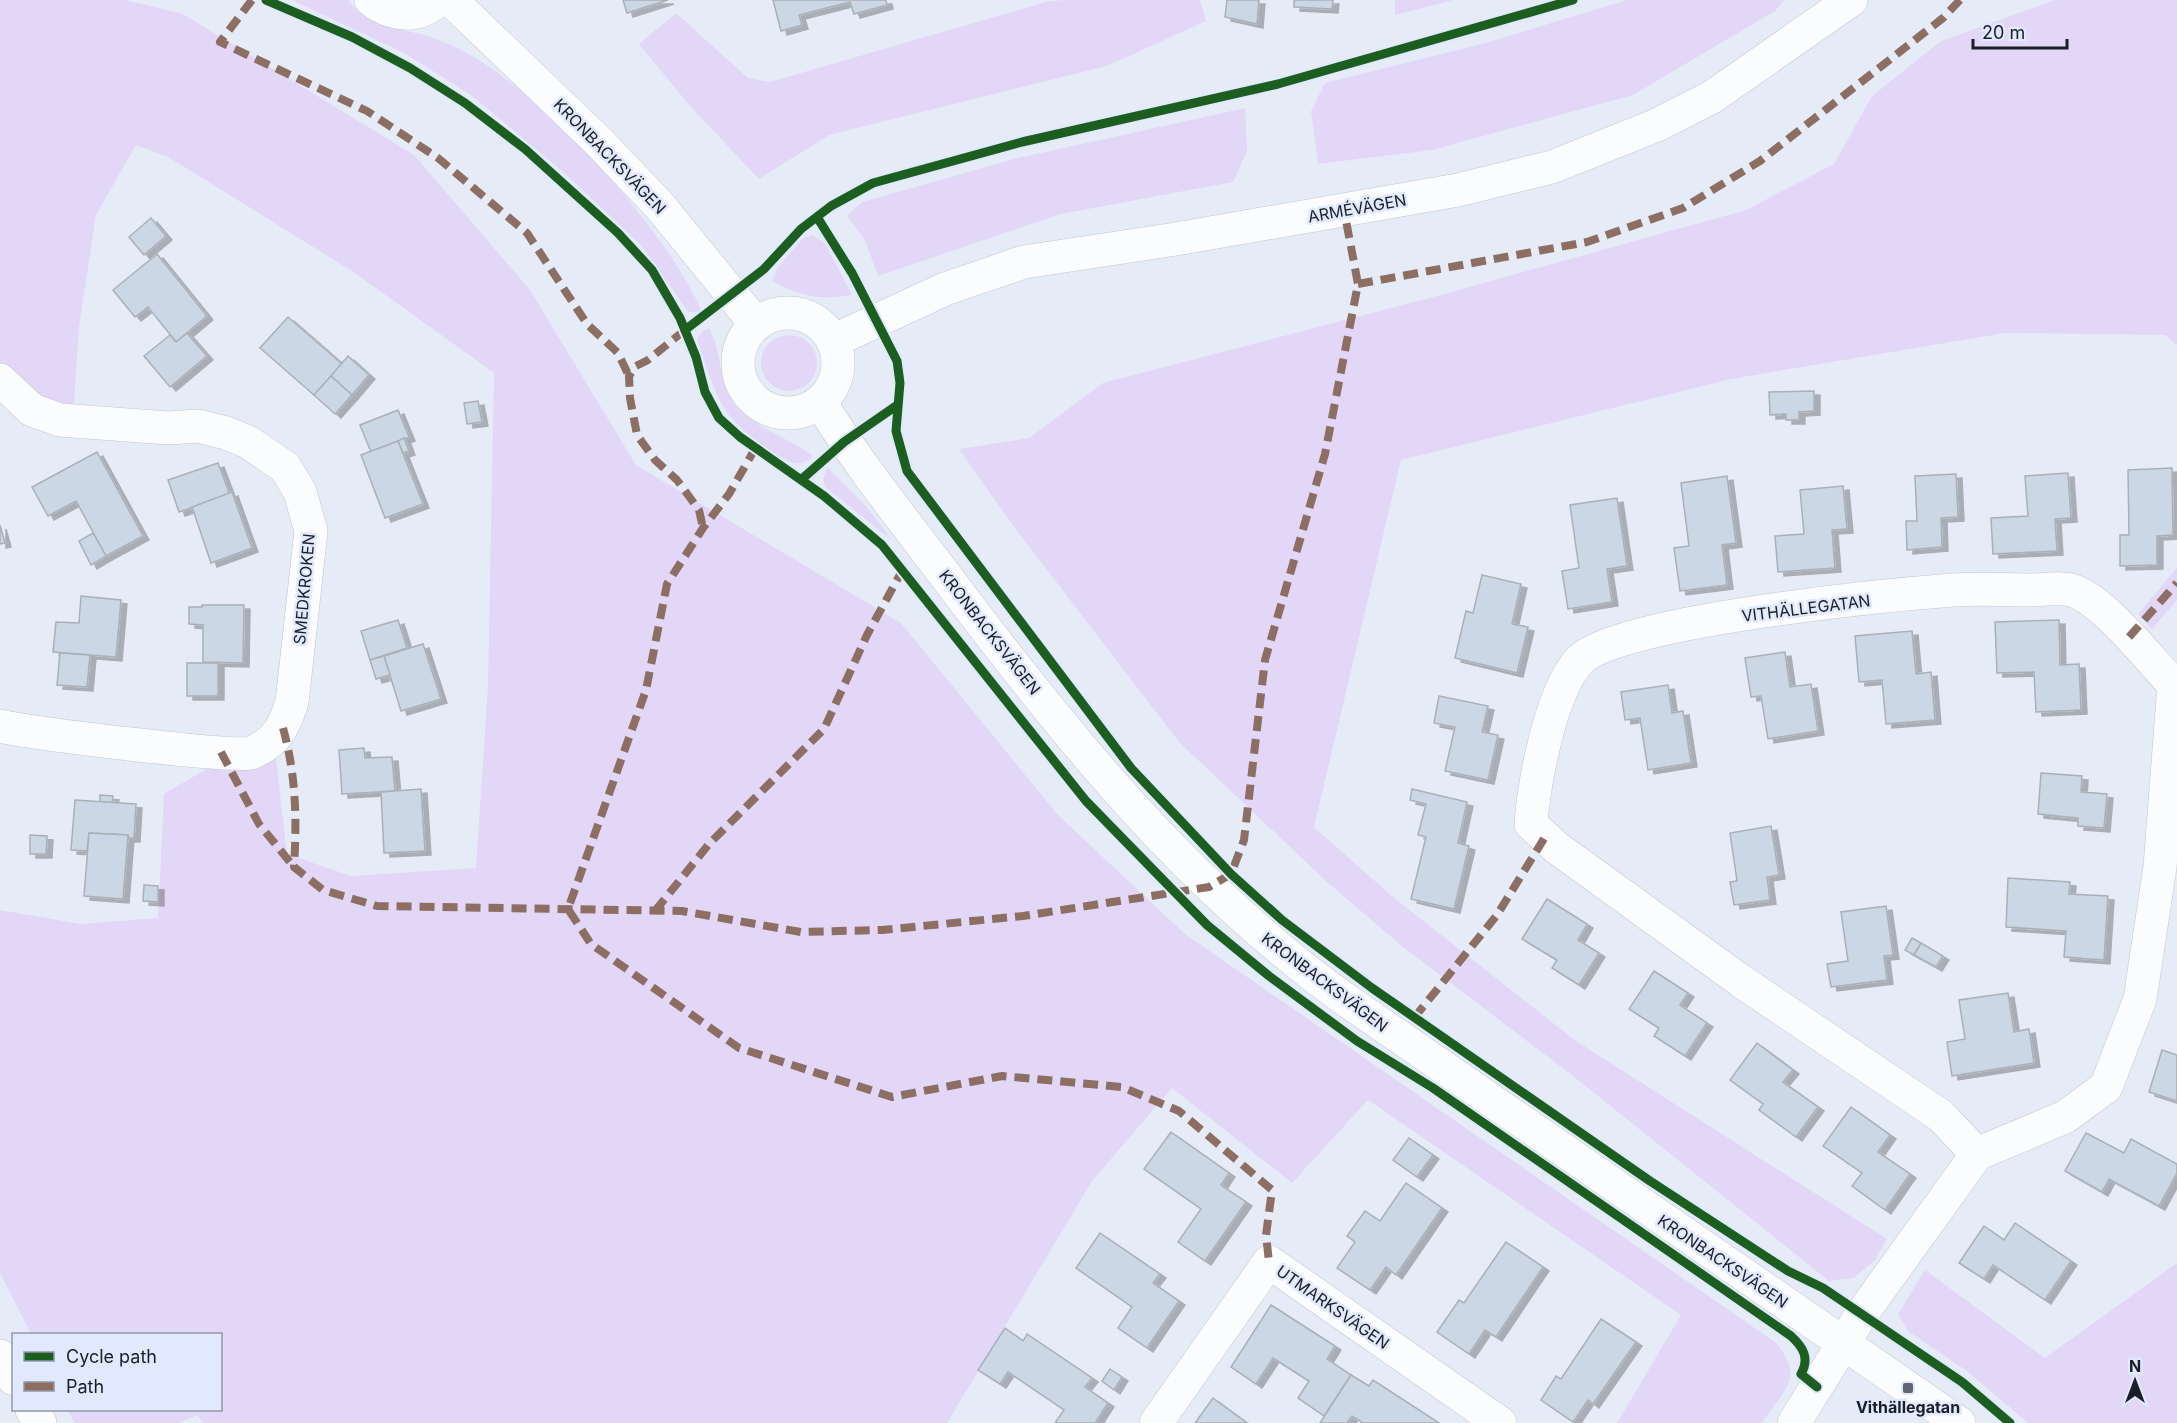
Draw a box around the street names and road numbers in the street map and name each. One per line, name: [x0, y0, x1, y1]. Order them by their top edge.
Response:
street label: KRONBACKSVÄGEN: [550, 94, 670, 218]
street label: ARMÉVÄGEN: [1306, 190, 1408, 226]
street label: SMEDKROKEN: [289, 533, 319, 645]
street label: KRONBACKSVÄGEN: [935, 566, 1045, 698]
street label: VITHÄLLEGATAN: [1740, 590, 1872, 626]
street label: KRONBACKSVÄGEN: [1258, 928, 1392, 1036]
street label: KRONBACKSVÄGEN: [1654, 1210, 1792, 1312]
street label: UTMARKSVÄGEN: [1273, 1261, 1393, 1353]

